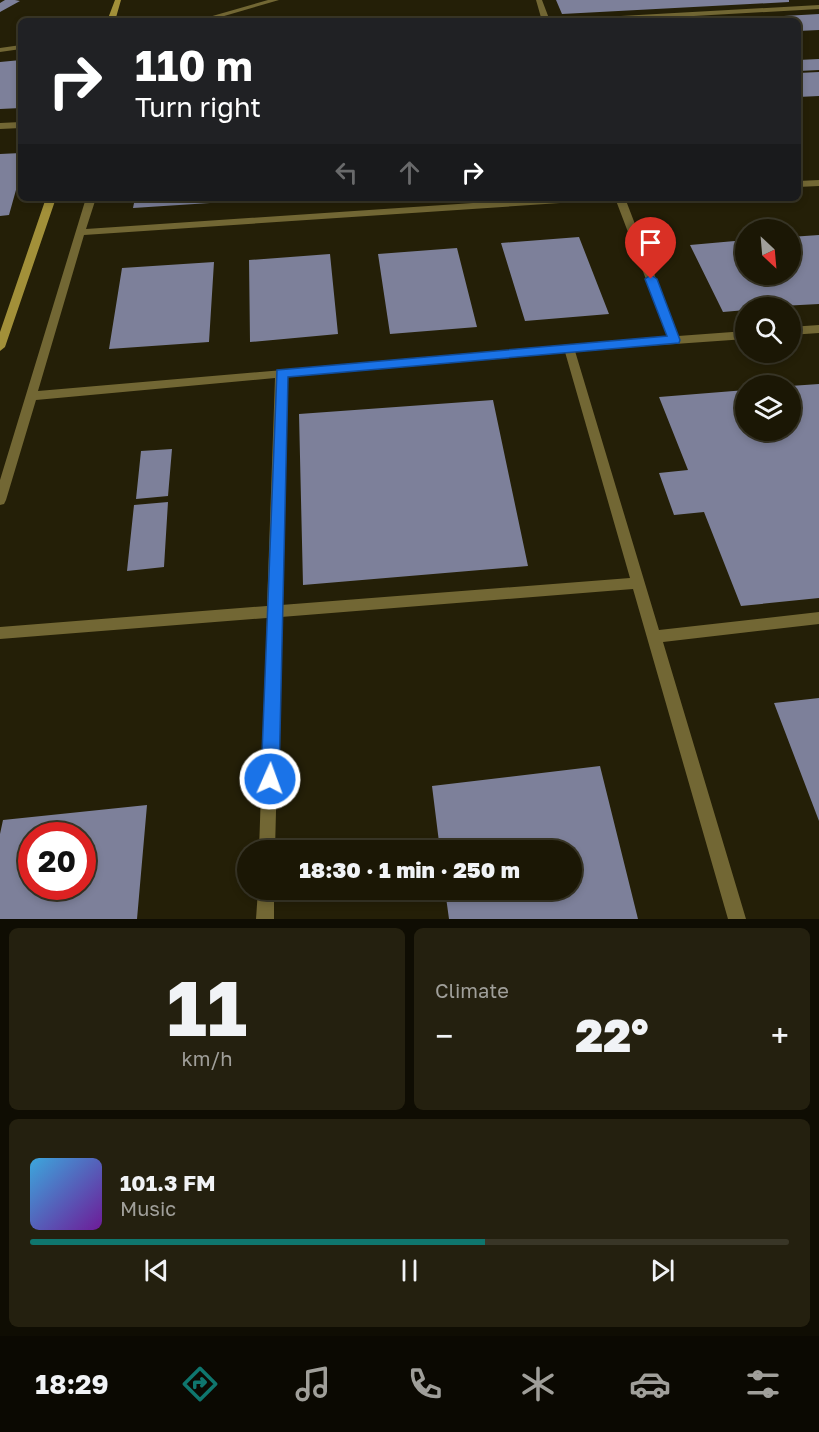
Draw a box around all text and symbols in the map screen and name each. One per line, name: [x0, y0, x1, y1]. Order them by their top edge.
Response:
text: 110 m: [135, 40, 253, 90]
icon: right: [36, 42, 114, 120]
text: Turn right: [135, 91, 261, 123]
icon: left: [330, 156, 363, 189]
icon: ahead: [393, 156, 426, 189]
icon: right: [456, 156, 489, 189]
pin: [625, 217, 676, 279]
north arrow: [735, 219, 801, 285]
map controls: [735, 219, 801, 441]
icon: arrive: [634, 226, 667, 259]
button: search: [735, 297, 801, 363]
button: layers: [735, 375, 801, 441]
position arrow: [238, 747, 302, 811]
speed limit sign: 20: [18, 822, 96, 900]
text: 18:30 · 1 min · 250 m: [299, 856, 520, 883]
text: 11: [167, 960, 247, 1053]
text: Climate: [435, 978, 509, 1002]
text: 22°: [575, 1008, 649, 1062]
text: −: [435, 1016, 453, 1055]
text: +: [771, 1016, 789, 1055]
text: km/h: [182, 1046, 232, 1070]
text: 101.3 FM: [120, 1169, 216, 1196]
text: Music: [120, 1196, 176, 1220]
icon: previous: [140, 1254, 173, 1287]
icon: pause: [393, 1254, 426, 1287]
icon: next: [646, 1254, 679, 1287]
icon: directions: [179, 1363, 221, 1405]
icon: music: [292, 1363, 334, 1405]
icon: phone: [404, 1363, 446, 1405]
icon: climate: [517, 1363, 559, 1405]
icon: car: [629, 1363, 671, 1405]
icon: filters: [742, 1363, 784, 1405]
text: 18:29: [35, 1368, 109, 1400]

